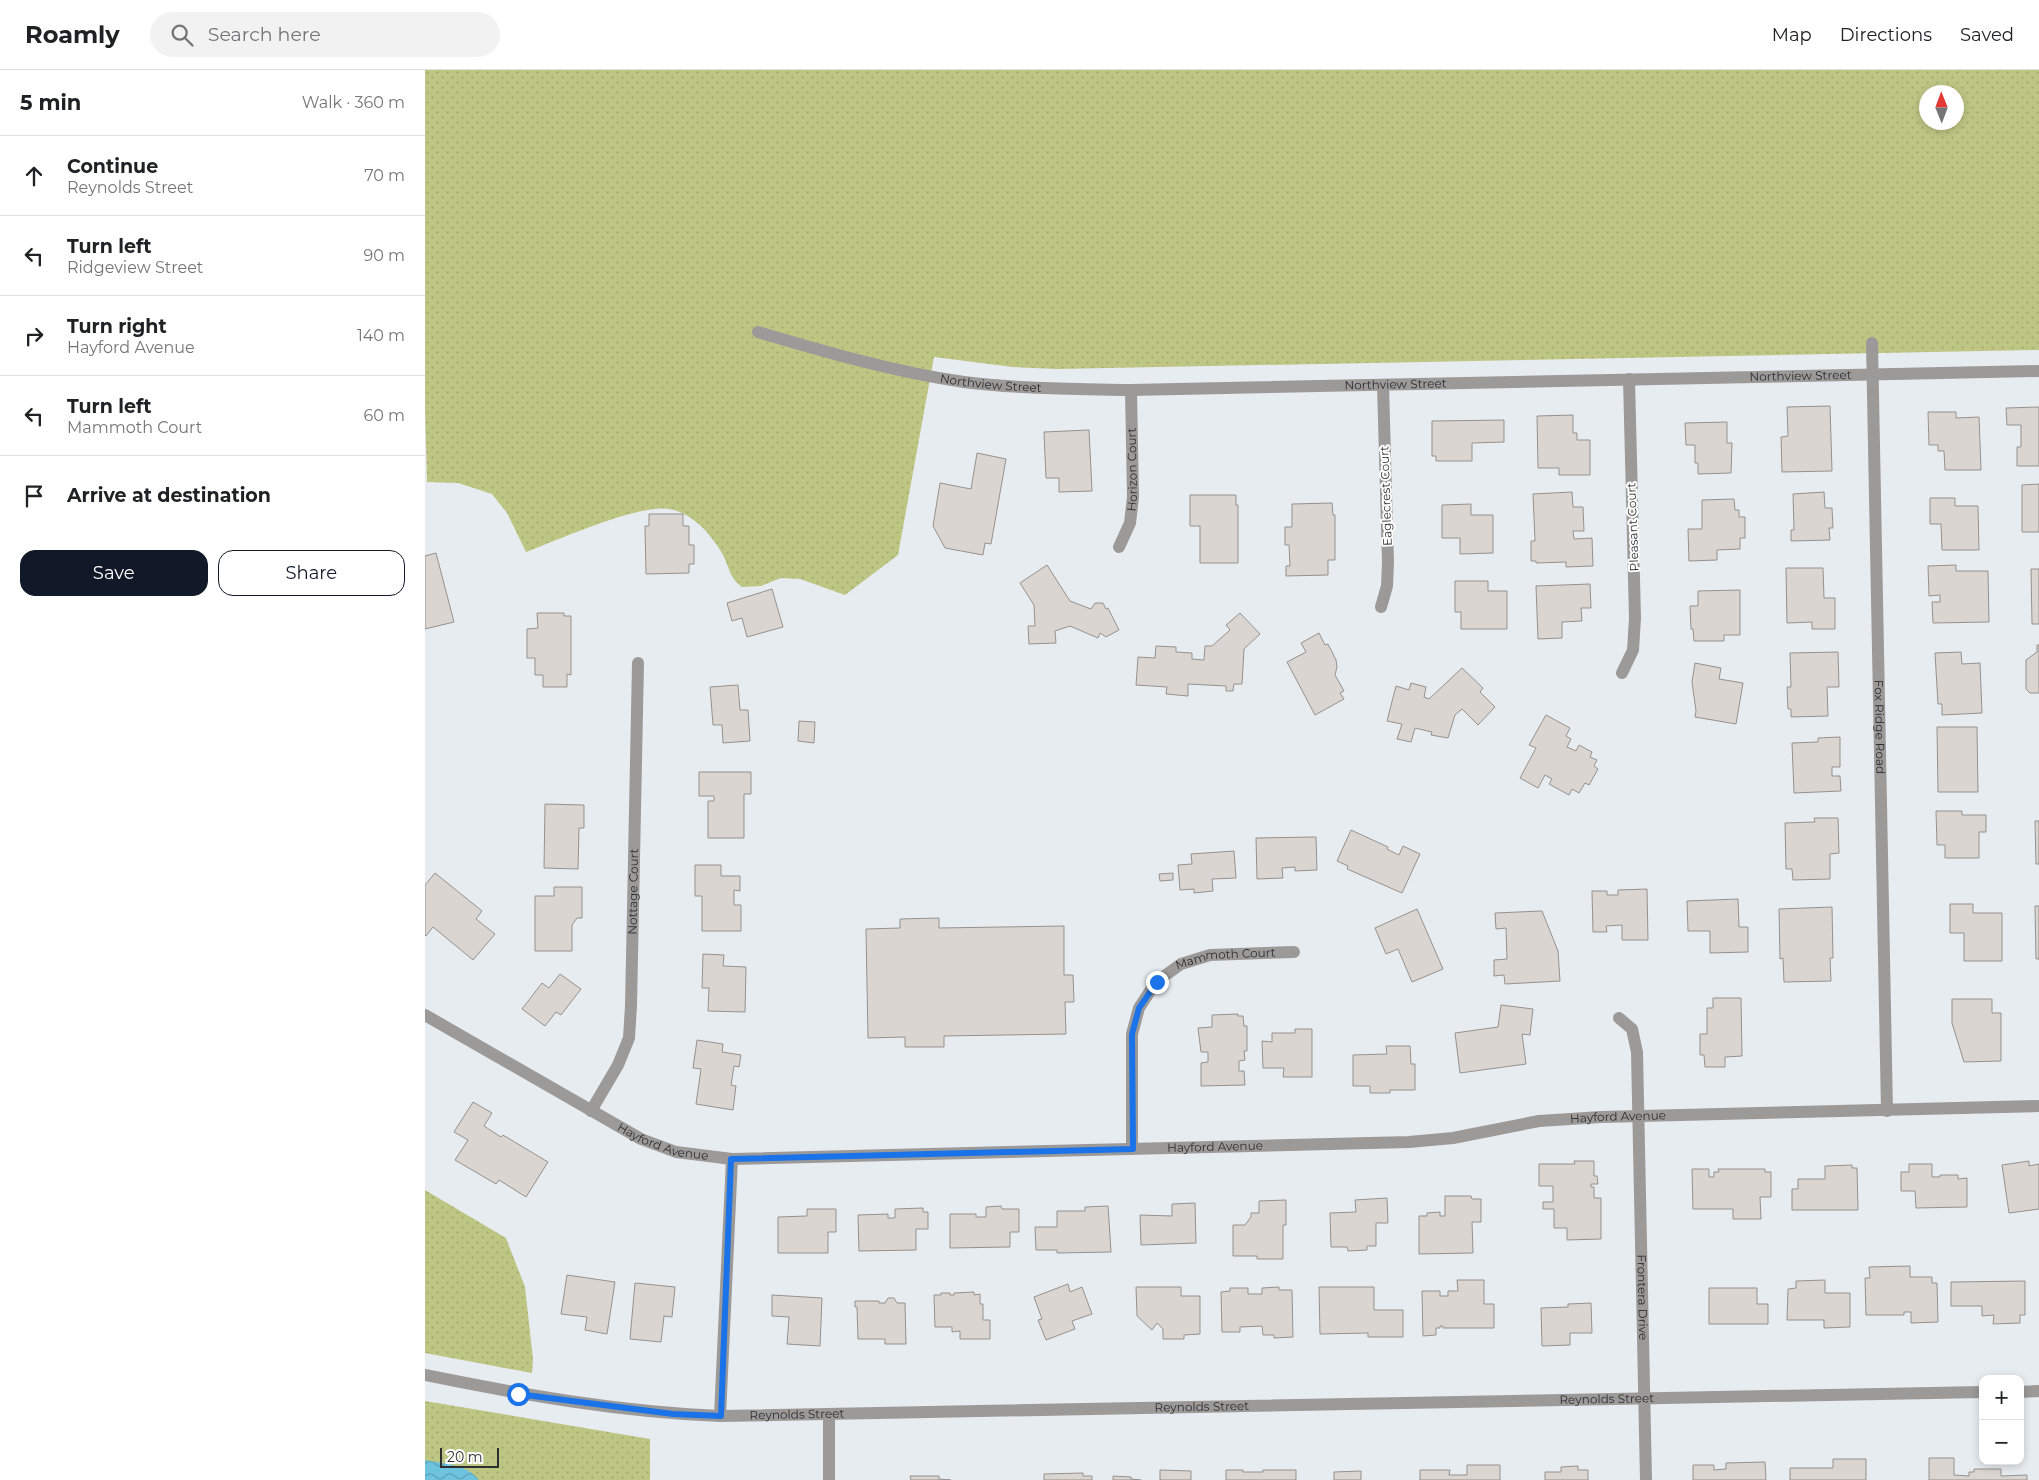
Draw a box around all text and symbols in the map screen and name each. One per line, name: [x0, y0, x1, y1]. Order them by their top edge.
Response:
search box: [150, 12, 500, 57]
text: Roamly: [25, 20, 120, 49]
icon: search: [168, 21, 196, 49]
text: Search here: [208, 23, 321, 46]
text: Map: [1772, 24, 1812, 46]
text: Directions: [1840, 24, 1932, 46]
text: Saved: [1960, 24, 2014, 46]
north arrow: [1919, 85, 1964, 130]
text: 5 min: [20, 90, 81, 115]
text: Walk · 360 m: [302, 93, 405, 112]
text: Continue: [67, 155, 158, 178]
icon: ahead: [20, 162, 48, 190]
text: 70 m: [364, 166, 405, 185]
text: Reynolds Street: [67, 178, 193, 197]
text: Turn left: [67, 235, 152, 258]
icon: left: [20, 242, 48, 270]
text: 90 m: [363, 246, 405, 265]
text: Ridgeview Street: [67, 258, 203, 277]
text: Turn right: [67, 315, 167, 338]
icon: right: [20, 322, 48, 350]
text: 140 m: [357, 326, 405, 345]
text: Hayford Avenue: [67, 338, 195, 357]
street label: Northview Street: [1749, 367, 1852, 384]
street label: Northview Street: [939, 370, 1042, 395]
street label: Northview Street: [1344, 375, 1447, 393]
text: Turn left: [67, 395, 152, 418]
icon: left: [20, 402, 48, 430]
text: 60 m: [363, 406, 405, 425]
text: Mammoth Court: [67, 418, 202, 437]
street label: Horizon Court: [1123, 427, 1140, 512]
street label: Eaglecrest Court: [1376, 446, 1395, 546]
icon: arrive: [20, 482, 48, 510]
street label: Pleasant Court: [1623, 482, 1642, 572]
text: Arrive at destination: [67, 484, 271, 507]
button: Save: [20, 550, 208, 596]
button: Share: [218, 550, 405, 596]
street label: Fox Ridge Road: [1872, 680, 1888, 774]
street label: Nottage Court: [624, 848, 641, 935]
street label: Mammoth Court: [1173, 945, 1276, 972]
route end: [1146, 971, 1169, 994]
street label: Hayford Avenue: [1570, 1107, 1666, 1126]
street label: Hayford Avenue: [615, 1119, 709, 1163]
street label: Hayford Avenue: [1167, 1138, 1263, 1155]
street label: Frontera Drive: [1634, 1254, 1651, 1340]
map controls: [1979, 1375, 2024, 1465]
button: +: [1979, 1375, 2024, 1420]
route start: [507, 1383, 530, 1406]
street label: Reynolds Street: [1559, 1390, 1654, 1407]
street label: Reynolds Street: [1154, 1398, 1249, 1415]
street label: Reynolds Street: [749, 1406, 844, 1422]
button: −: [1979, 1420, 2024, 1465]
scale bar: [440, 1445, 499, 1468]
text: 20 m: [447, 1448, 483, 1466]

